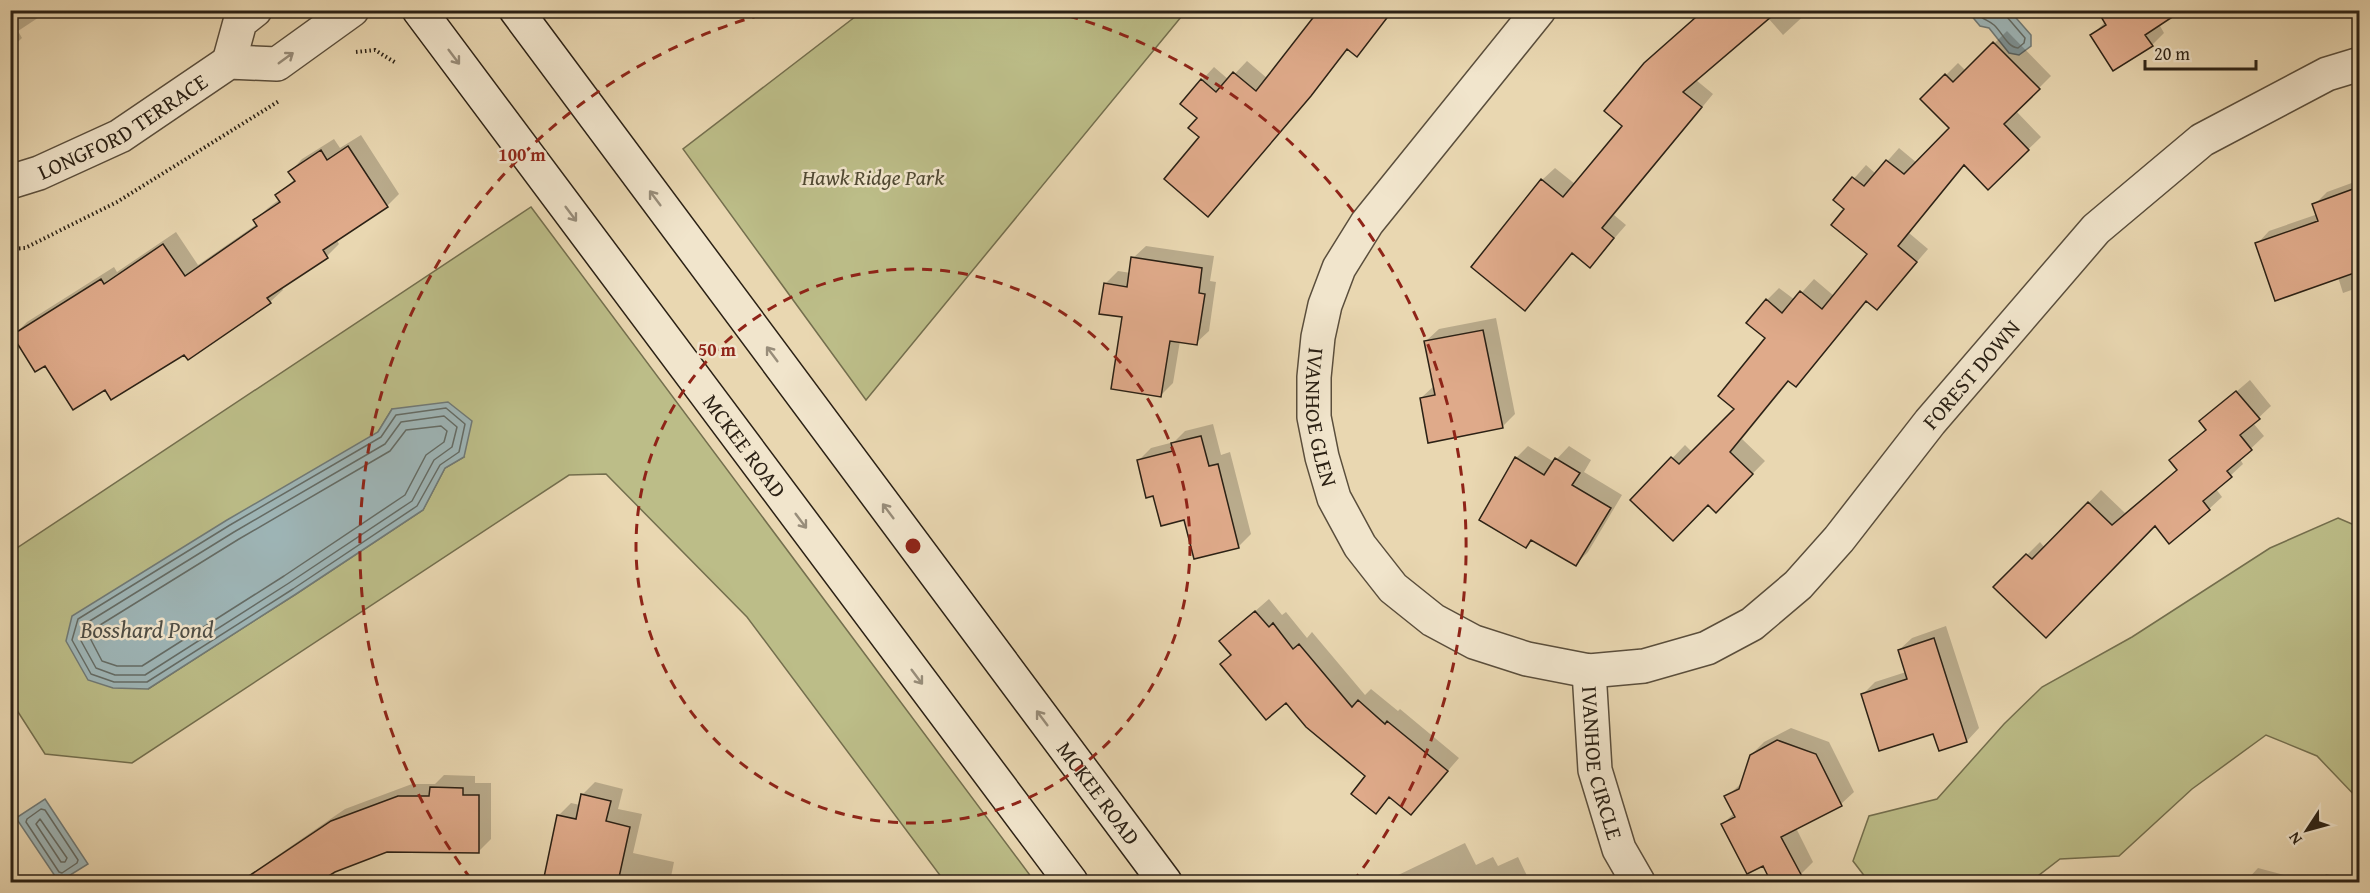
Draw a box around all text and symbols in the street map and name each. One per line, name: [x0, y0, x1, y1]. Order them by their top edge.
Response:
scale bar: [2145, 33, 2256, 71]
text: 20 m: [2154, 40, 2190, 67]
one-way arrow: [448, 49, 460, 65]
one-way arrow: [277, 52, 293, 64]
street label: LONGFORD TERRACE: [32, 65, 214, 188]
text: 100 m: [498, 141, 546, 168]
park label: Hawk Ridge Park: [801, 161, 945, 193]
one-way arrow: [649, 190, 662, 206]
one-way arrow: [564, 205, 577, 221]
street label: FOREST DOWN: [1915, 313, 2027, 436]
text: 50 m: [698, 336, 737, 363]
street label: IVANHOE GLEN: [1298, 346, 1346, 490]
one-way arrow: [765, 347, 778, 363]
street label: MCKEE ROAD: [695, 387, 794, 504]
one-way arrow: [882, 503, 894, 519]
one-way arrow: [794, 513, 807, 529]
centre of rings: [903, 536, 923, 556]
water label: Bosshard Pond: [79, 612, 214, 647]
one-way arrow: [911, 669, 924, 685]
street label: IVANHOE CIRCLE: [1574, 685, 1631, 843]
one-way arrow: [1036, 710, 1049, 726]
street label: MCKEE ROAD: [1049, 734, 1148, 852]
north arrow: [2277, 800, 2337, 860]
text: N: [2282, 827, 2308, 850]

